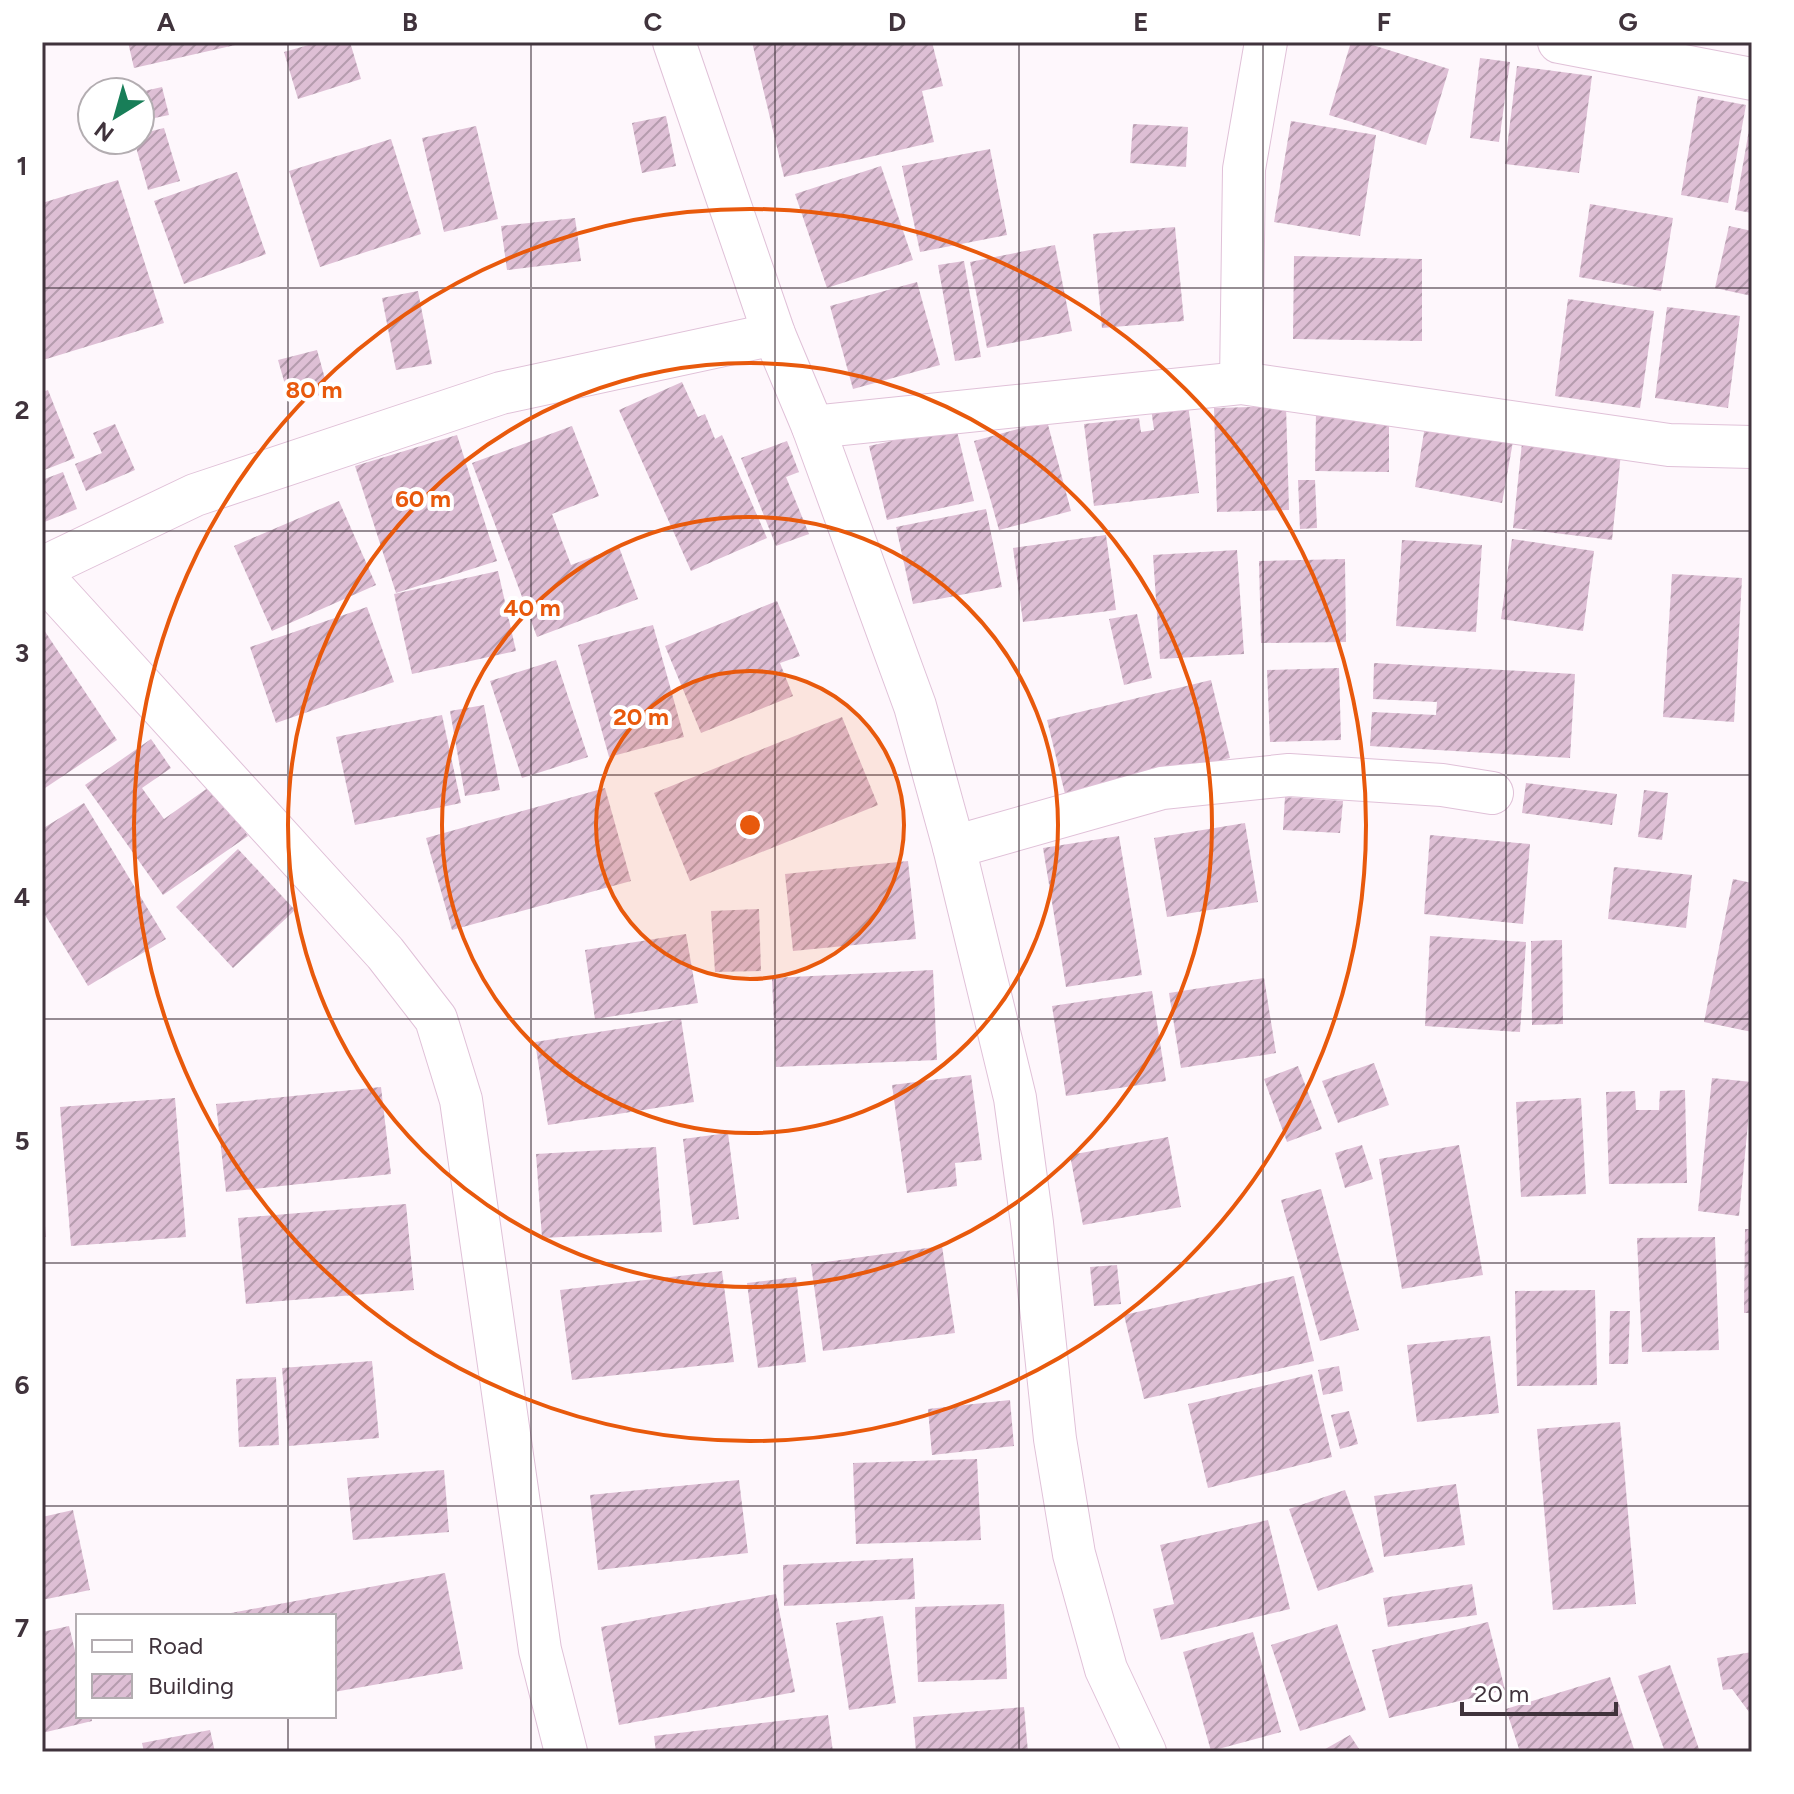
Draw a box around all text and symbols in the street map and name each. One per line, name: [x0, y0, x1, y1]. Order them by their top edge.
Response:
text: A: [157, 6, 176, 38]
text: B: [402, 6, 418, 38]
text: C: [644, 6, 663, 38]
text: D: [888, 6, 906, 38]
text: E: [1133, 6, 1149, 38]
text: F: [1377, 6, 1391, 38]
text: G: [1618, 6, 1638, 38]
north arrow: [76, 76, 156, 156]
text: N: [89, 116, 119, 147]
text: 1: [17, 150, 27, 182]
text: 80 m: [286, 375, 342, 404]
text: 2: [14, 394, 30, 426]
text: 60 m: [395, 484, 451, 513]
text: 40 m: [503, 593, 561, 622]
text: 3: [15, 637, 29, 669]
text: 20 m: [613, 702, 669, 731]
centre of rings: [736, 811, 764, 839]
text: 4: [14, 881, 30, 913]
text: 5: [14, 1125, 30, 1157]
text: 6: [14, 1369, 30, 1401]
text: 7: [15, 1612, 29, 1644]
legend: [76, 1614, 336, 1718]
text: Road: [148, 1631, 203, 1660]
scale bar: [1462, 1666, 1616, 1716]
text: Building: [148, 1671, 234, 1700]
text: 20 m: [1474, 1679, 1529, 1708]

